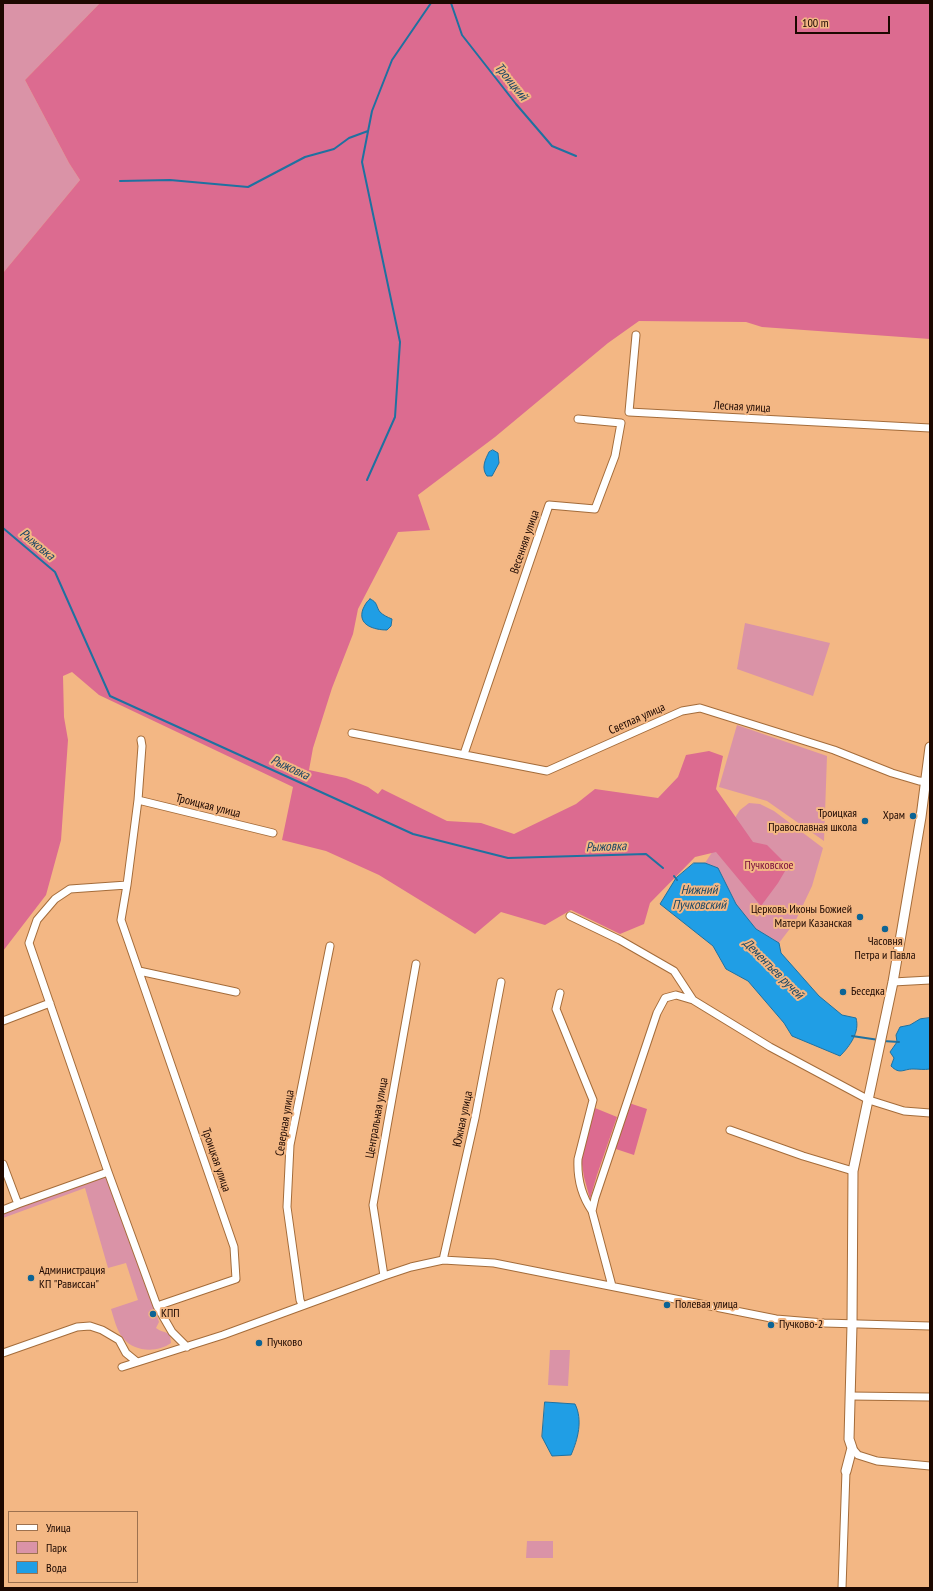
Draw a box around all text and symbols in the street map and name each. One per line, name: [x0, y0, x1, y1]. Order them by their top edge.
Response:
scale bar: [797, 8, 892, 34]
text: 100 m: [802, 15, 829, 30]
water label: Троицкий: [491, 60, 531, 104]
street label: Лесная улица: [713, 398, 771, 416]
street label: Весенняя улица: [507, 508, 543, 576]
water label: Рыжовка: [16, 526, 58, 564]
street label: Светлая улица: [606, 700, 668, 738]
water label: Рыжовка: [268, 752, 312, 784]
street label: Троицкая улица: [174, 791, 242, 821]
place label: Троицкая Православная школа: [768, 807, 857, 835]
place label: Храм: [883, 809, 905, 823]
marker: Храм: [908, 811, 918, 821]
marker: Троицкая Православная школа: [860, 816, 870, 826]
water label: Рыжовка: [585, 838, 627, 856]
park label: Пучковское: [744, 859, 794, 873]
water label: Нижний Пучковский: [672, 882, 726, 913]
place label: Церковь Иконы Божией Матери Казанская: [751, 903, 852, 931]
marker: Церковь Иконы Божией Матери Казанская: [855, 912, 865, 922]
marker: Часовня Петра и Павла: [880, 924, 890, 934]
place label: Часовня Петра и Павла: [854, 935, 916, 963]
water label: Дементьев ручей: [740, 936, 806, 1002]
place label: Беседка: [851, 985, 885, 999]
marker: Беседка: [838, 987, 848, 997]
street label: Центральная улица: [363, 1077, 391, 1159]
street label: Северная улица: [273, 1089, 297, 1157]
street label: Южная улица: [450, 1090, 476, 1148]
street label: Троицкая улица: [198, 1126, 234, 1194]
place label: Администрация КП "Рависсан": [39, 1264, 105, 1292]
marker: Администрация КП "Рависсан": [26, 1273, 36, 1283]
place label: Полевая улица: [675, 1298, 738, 1312]
marker: Полевая улица: [662, 1300, 672, 1310]
place label: КПП: [161, 1307, 180, 1321]
marker: КПП: [148, 1309, 158, 1319]
place label: Пучково-2: [779, 1318, 823, 1332]
marker: Пучково-2: [766, 1320, 776, 1330]
place label: Пучково: [267, 1336, 302, 1350]
marker: Пучково: [254, 1338, 264, 1348]
legend: [8, 1511, 138, 1583]
text: Улица: [46, 1520, 71, 1535]
text: Парк: [46, 1540, 67, 1555]
text: Вода: [46, 1560, 67, 1575]

